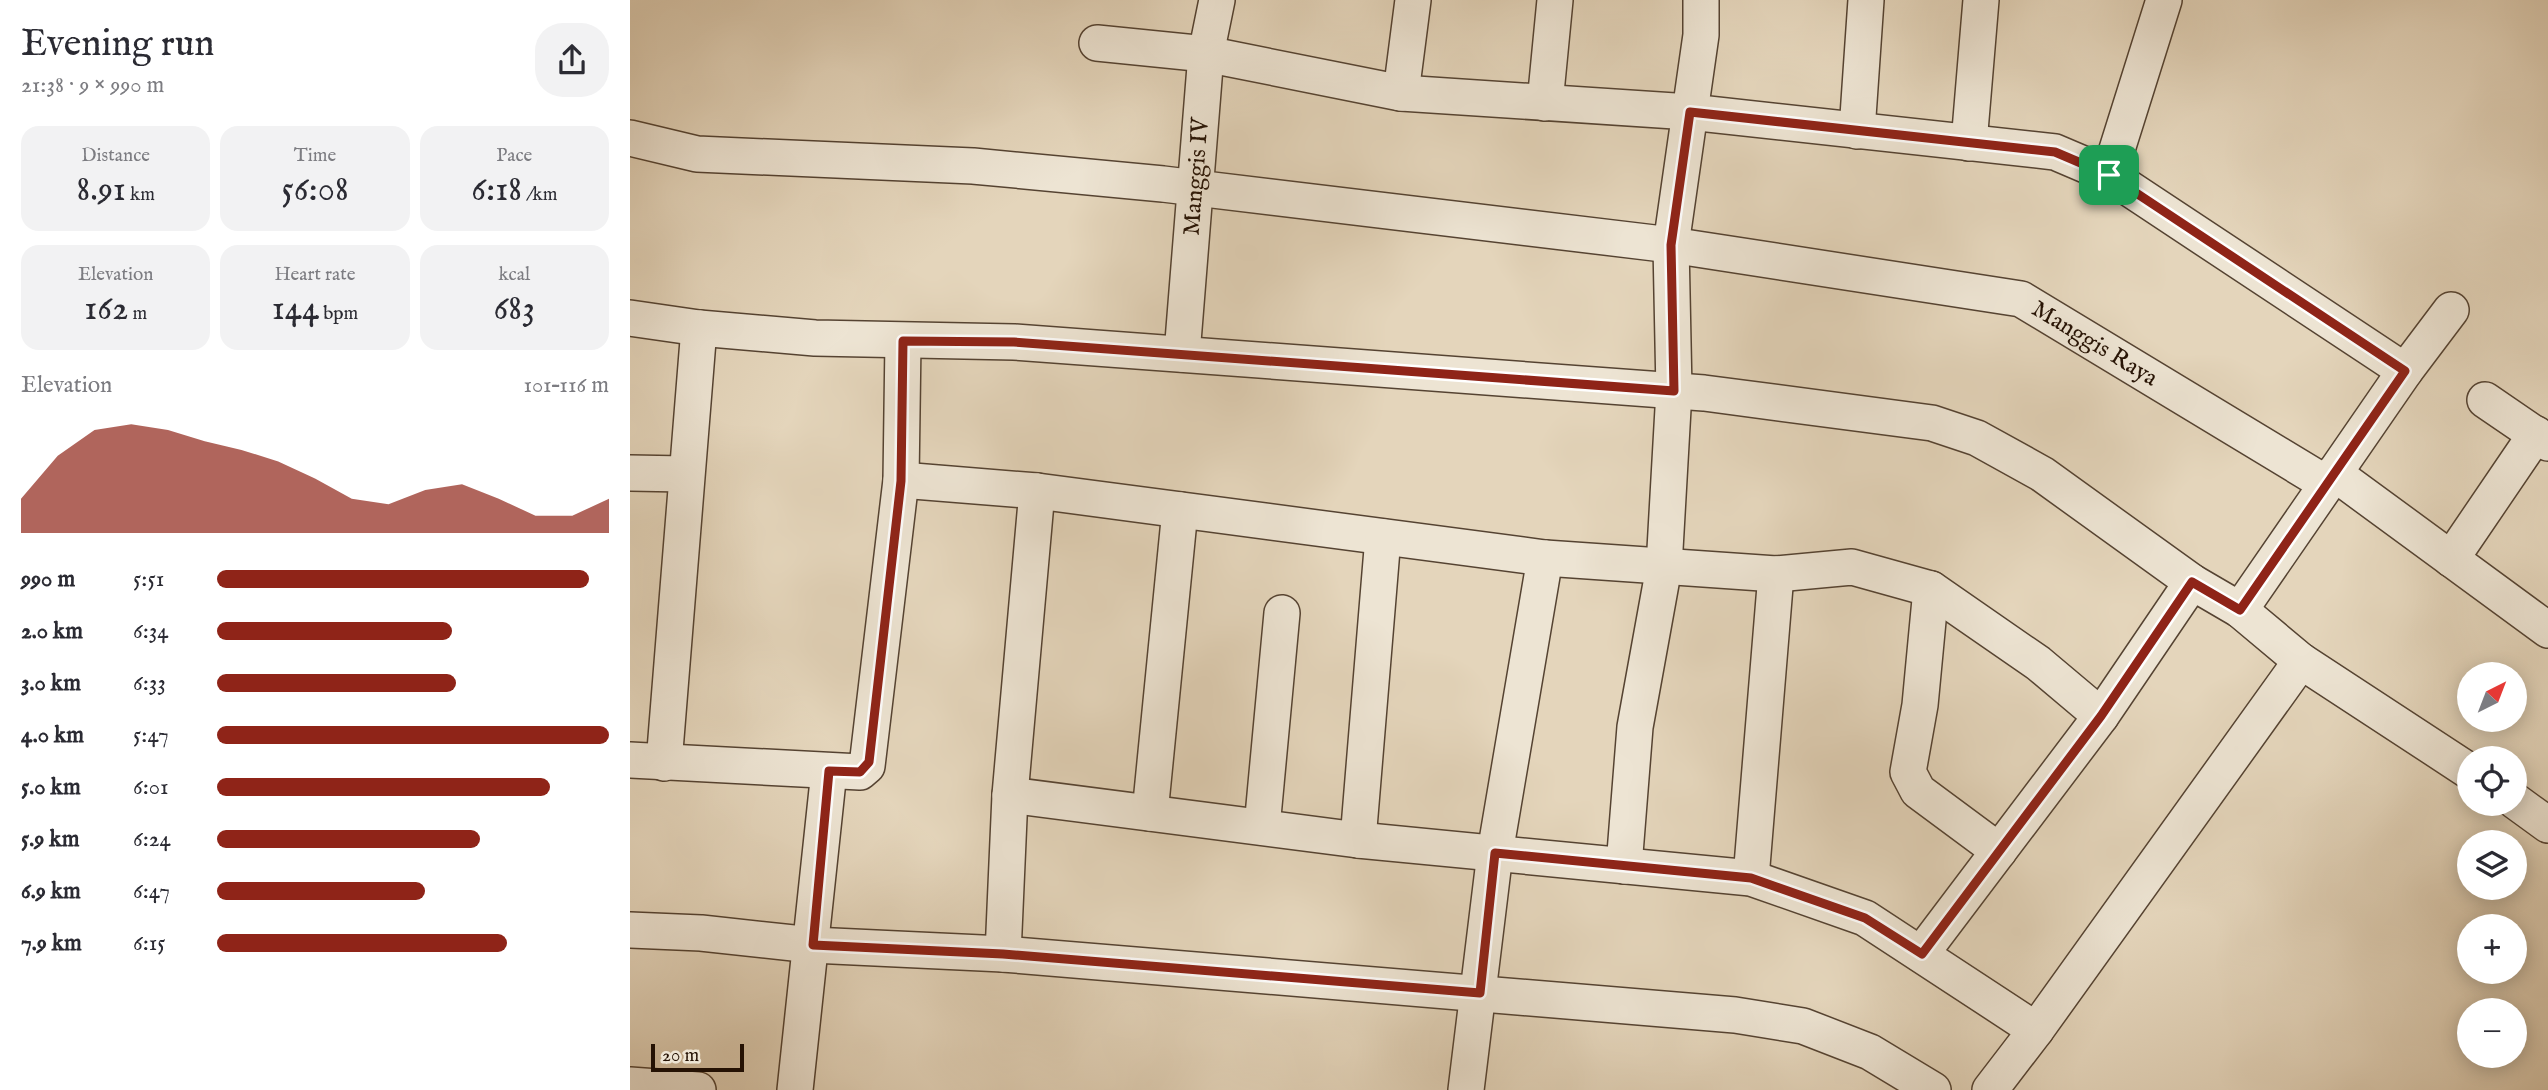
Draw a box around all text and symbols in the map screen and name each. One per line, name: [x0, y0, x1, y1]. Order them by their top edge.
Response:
text: Evening run: [21, 21, 215, 69]
button: share: [535, 23, 609, 97]
text: 21:38 · 9 × 990 m: [21, 71, 164, 100]
street label: Manggis IV: [1176, 115, 1216, 237]
text: Distance: [81, 144, 150, 168]
text: Time: [294, 144, 336, 168]
text: Pace: [496, 144, 532, 168]
pin: [2079, 145, 2139, 205]
icon: arrive: [2090, 156, 2128, 194]
text: 8.91: [76, 168, 126, 213]
text: 56:08: [281, 168, 349, 213]
text: 6:18: [471, 168, 522, 213]
text: km: [126, 183, 155, 207]
text: /km: [522, 183, 557, 207]
text: Elevation: [78, 263, 153, 287]
text: Heart rate: [274, 263, 356, 287]
text: kcal: [498, 263, 530, 287]
text: 162: [84, 287, 128, 332]
text: 144: [272, 287, 319, 332]
text: 683: [494, 287, 535, 332]
street label: Manggis Raya: [2026, 294, 2164, 394]
text: m: [128, 302, 147, 326]
text: bpm: [319, 302, 358, 326]
text: Elevation: [21, 371, 112, 400]
text: 101–116 m: [524, 371, 609, 400]
text: 990 m: [21, 565, 75, 594]
text: 5:51: [133, 565, 164, 594]
text: 2.0 km: [21, 617, 83, 646]
text: 6:34: [133, 617, 169, 646]
north arrow: [2457, 662, 2527, 732]
map controls: [2457, 662, 2527, 1068]
text: 3.0 km: [21, 669, 81, 698]
text: 6:33: [133, 669, 166, 698]
text: 4.0 km: [21, 721, 84, 750]
text: 5:47: [133, 721, 169, 750]
button: locate: [2457, 746, 2527, 816]
text: 5.0 km: [21, 773, 81, 802]
text: 6:01: [133, 773, 169, 802]
text: 5.9 km: [21, 825, 79, 854]
text: 6:24: [133, 825, 171, 854]
button: layers: [2457, 830, 2527, 900]
text: 6.9 km: [21, 877, 81, 906]
text: 6:47: [133, 877, 170, 906]
button: +: [2457, 914, 2527, 984]
text: 7.9 km: [21, 929, 82, 958]
text: 6:15: [133, 929, 166, 958]
button: −: [2457, 998, 2527, 1068]
scale bar: [651, 1041, 744, 1073]
text: 20 m: [662, 1044, 699, 1068]

